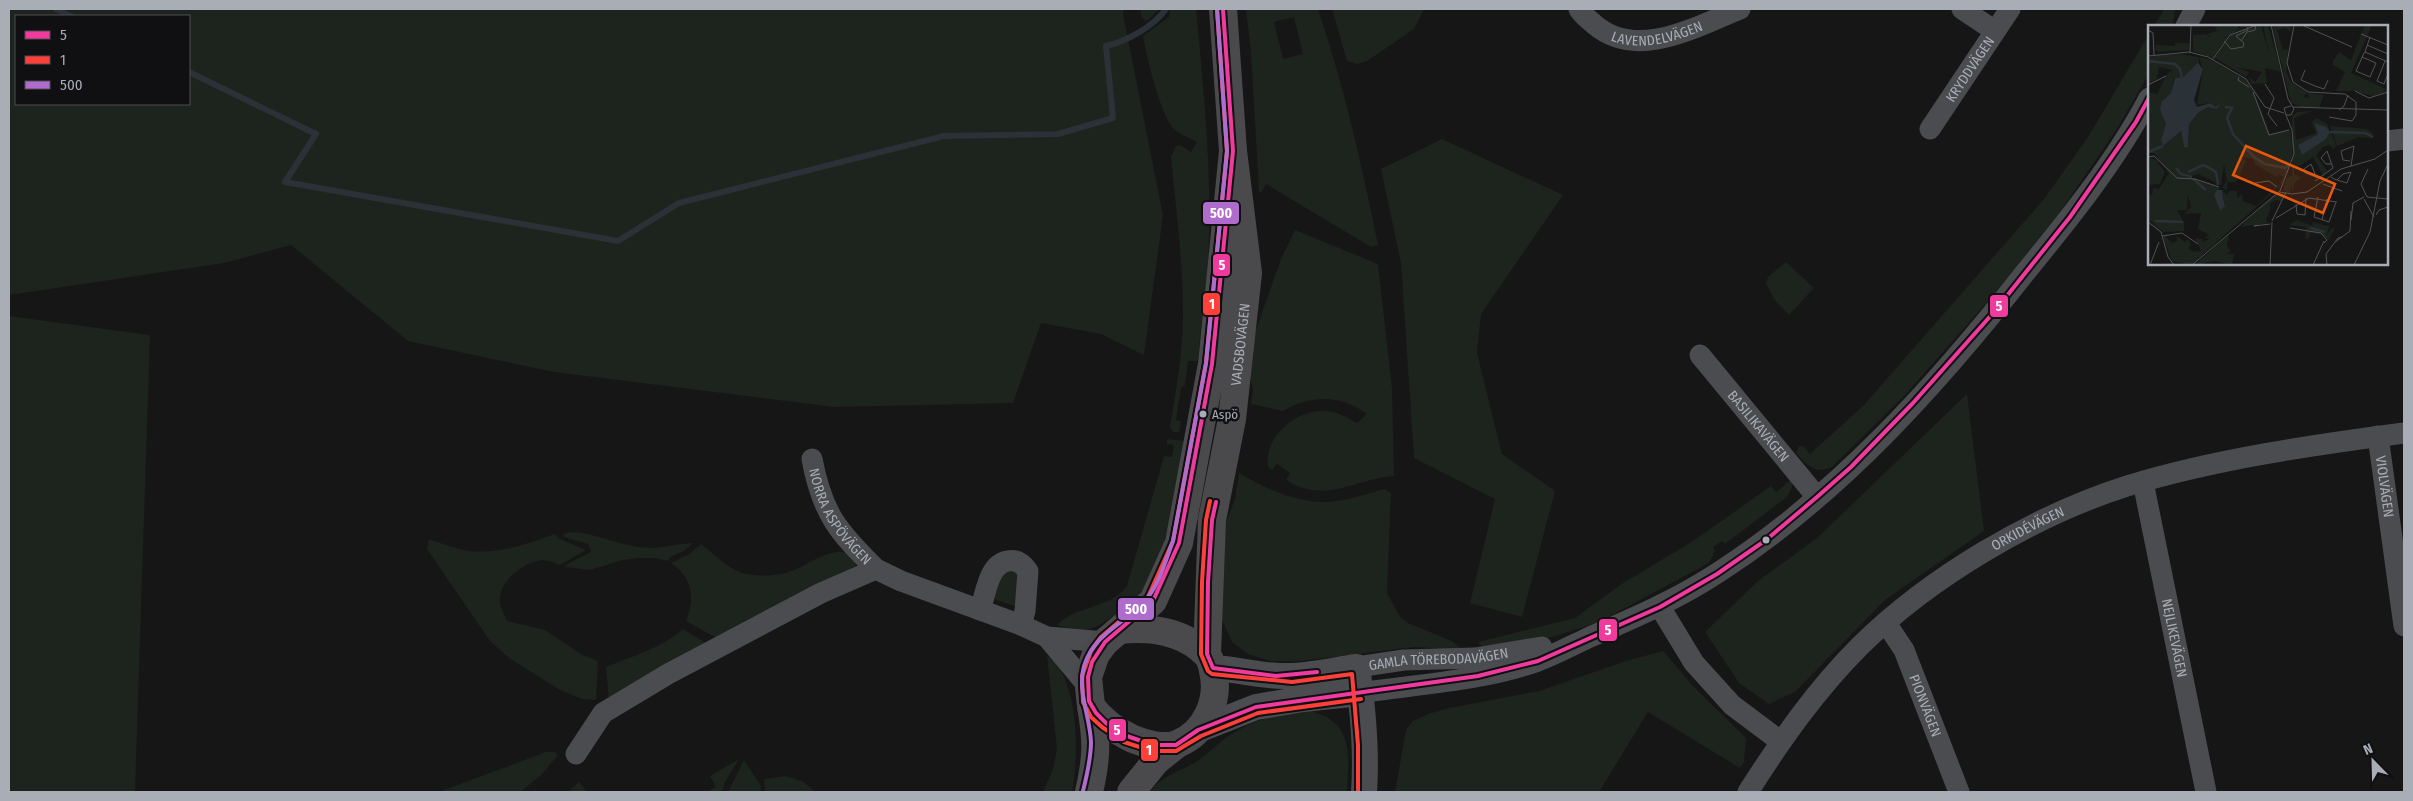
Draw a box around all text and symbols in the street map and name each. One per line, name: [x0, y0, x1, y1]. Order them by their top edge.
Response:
legend: [15, 15, 190, 105]
street label: LAVENDELVÄGEN: [1609, 18, 1705, 50]
inset map: [2148, 25, 2388, 265]
text: 5: [60, 26, 67, 44]
street label: KRYDDVÄGEN: [1942, 33, 1998, 105]
text: 1: [60, 51, 66, 69]
text: 500: [60, 76, 83, 94]
line badge: 500: [1202, 201, 1240, 225]
text: 500: [1210, 205, 1232, 222]
line badge: 5: [1212, 253, 1231, 277]
text: 5: [1219, 257, 1226, 274]
line badge: 1: [1202, 292, 1221, 316]
line badge: 5: [1989, 294, 2009, 318]
text: 1: [1209, 296, 1215, 313]
text: 5: [1996, 298, 2003, 315]
street label: VADSBOVÄGEN: [1228, 302, 1254, 387]
street label: BASILIKAVÄGEN: [1724, 387, 1792, 465]
place label: Aspö: [1212, 407, 1238, 422]
marker: Aspö: [1198, 409, 1208, 419]
street label: VIOLVÄGEN: [2372, 455, 2397, 519]
street label: NORRA ASPÖVÄGEN: [805, 467, 875, 568]
street label: ORKIDÉVÄGEN: [1988, 503, 2067, 555]
unlabelled marker: [1761, 535, 1771, 545]
line badge: 500: [1117, 597, 1155, 621]
street label: NEJLIKEVÄGEN: [2158, 597, 2190, 679]
text: 500: [1125, 601, 1147, 618]
line badge: 5: [1598, 618, 1618, 642]
text: 5: [1605, 622, 1612, 639]
street label: GAMLA TÖREBODAVÄGEN: [1368, 645, 1510, 674]
street label: PIONVÄGEN: [1905, 672, 1945, 739]
line badge: 5: [1108, 718, 1127, 742]
text: 5: [1114, 722, 1121, 739]
north arrow: [2348, 736, 2398, 786]
line badge: 1: [1140, 738, 1159, 762]
text: N: [2361, 740, 2375, 759]
text: 1: [1146, 742, 1152, 759]

